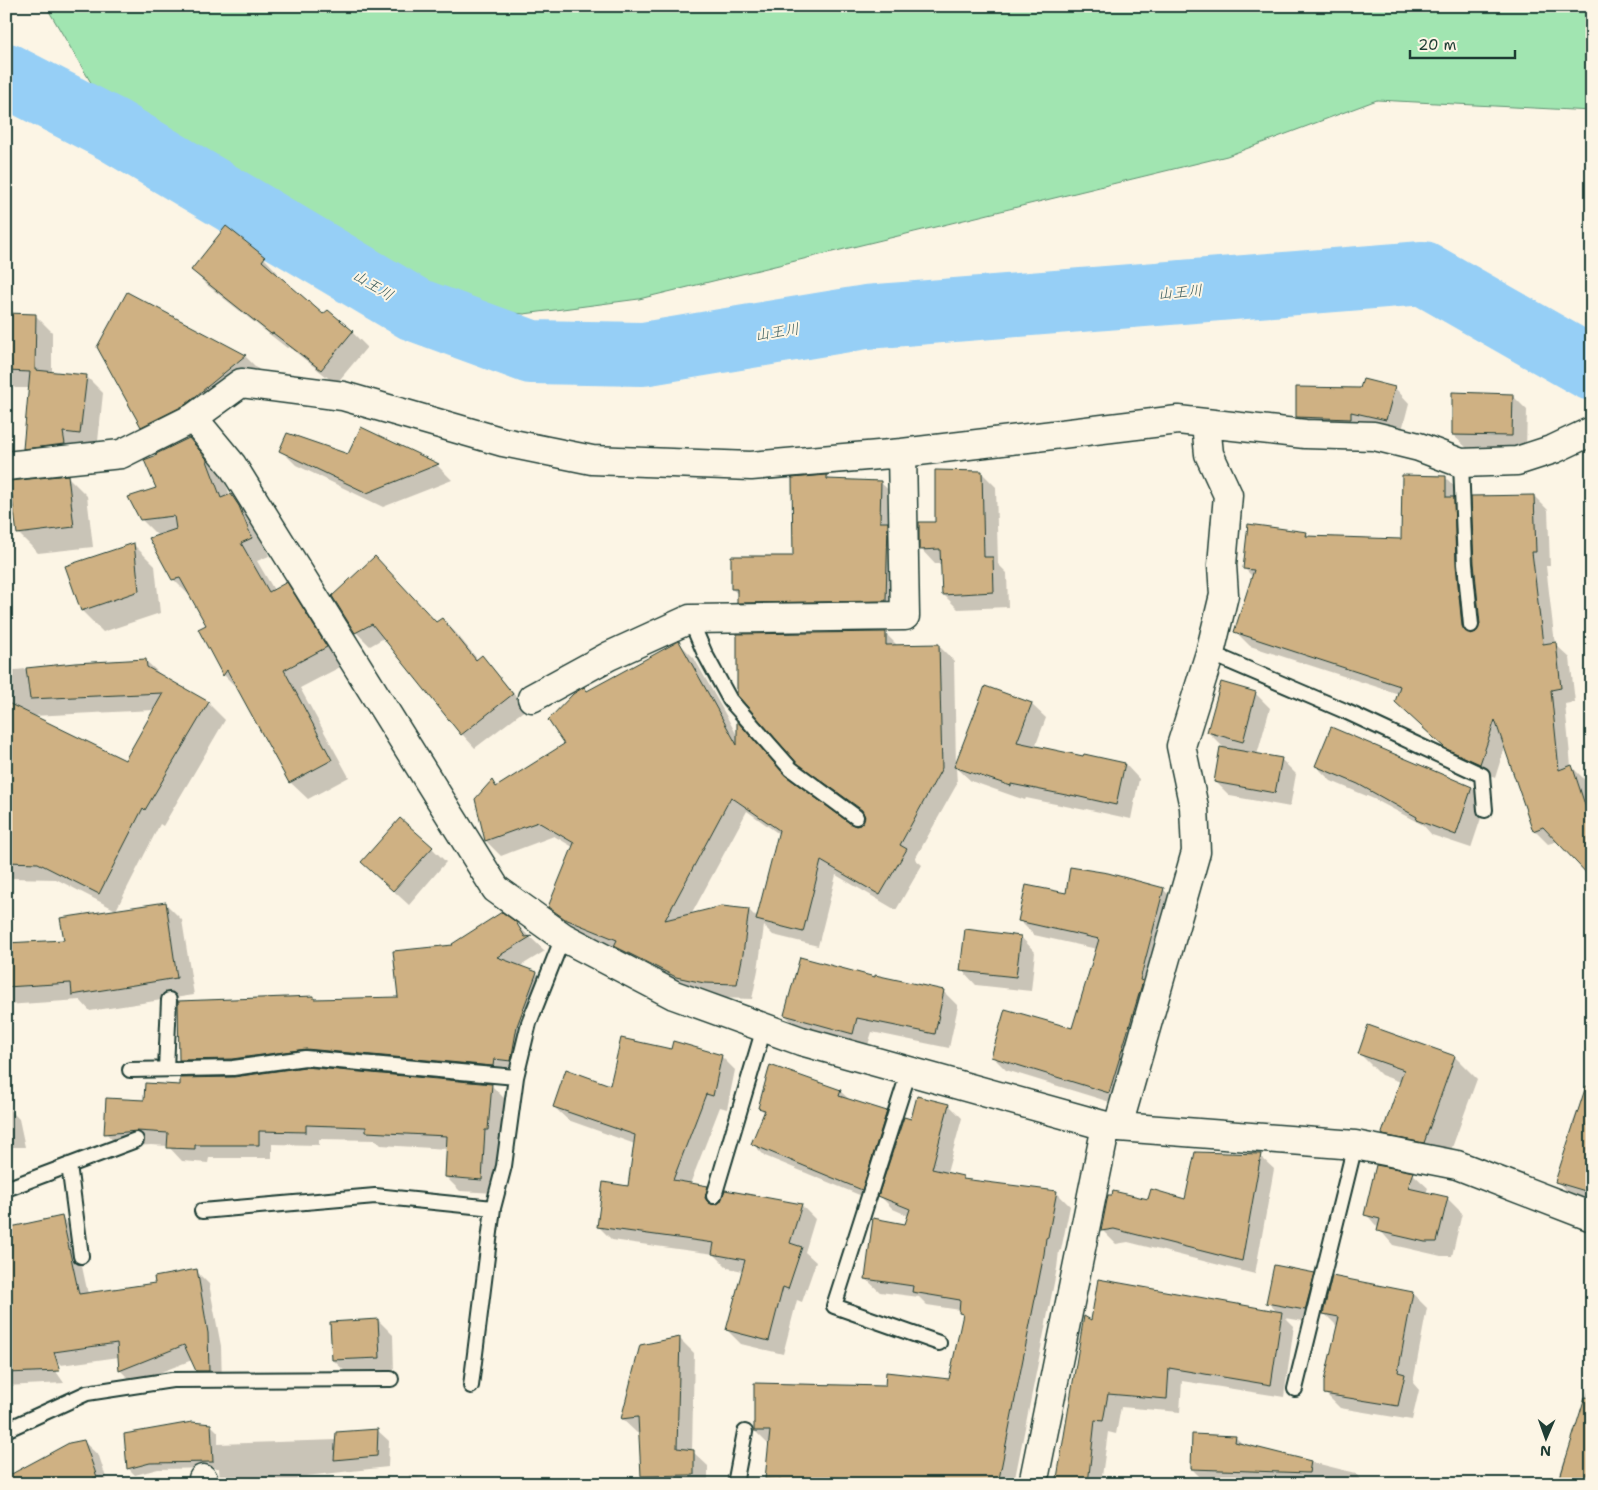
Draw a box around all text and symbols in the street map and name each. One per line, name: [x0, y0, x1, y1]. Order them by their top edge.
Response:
scale bar: [1410, 28, 1516, 60]
text: 20 m: [1418, 35, 1457, 55]
water label: 山王川: [349, 265, 397, 305]
water label: 山王川: [1157, 280, 1203, 304]
water label: 山王川: [753, 319, 801, 345]
north arrow: [1520, 1412, 1570, 1462]
text: N: [1540, 1442, 1551, 1460]

